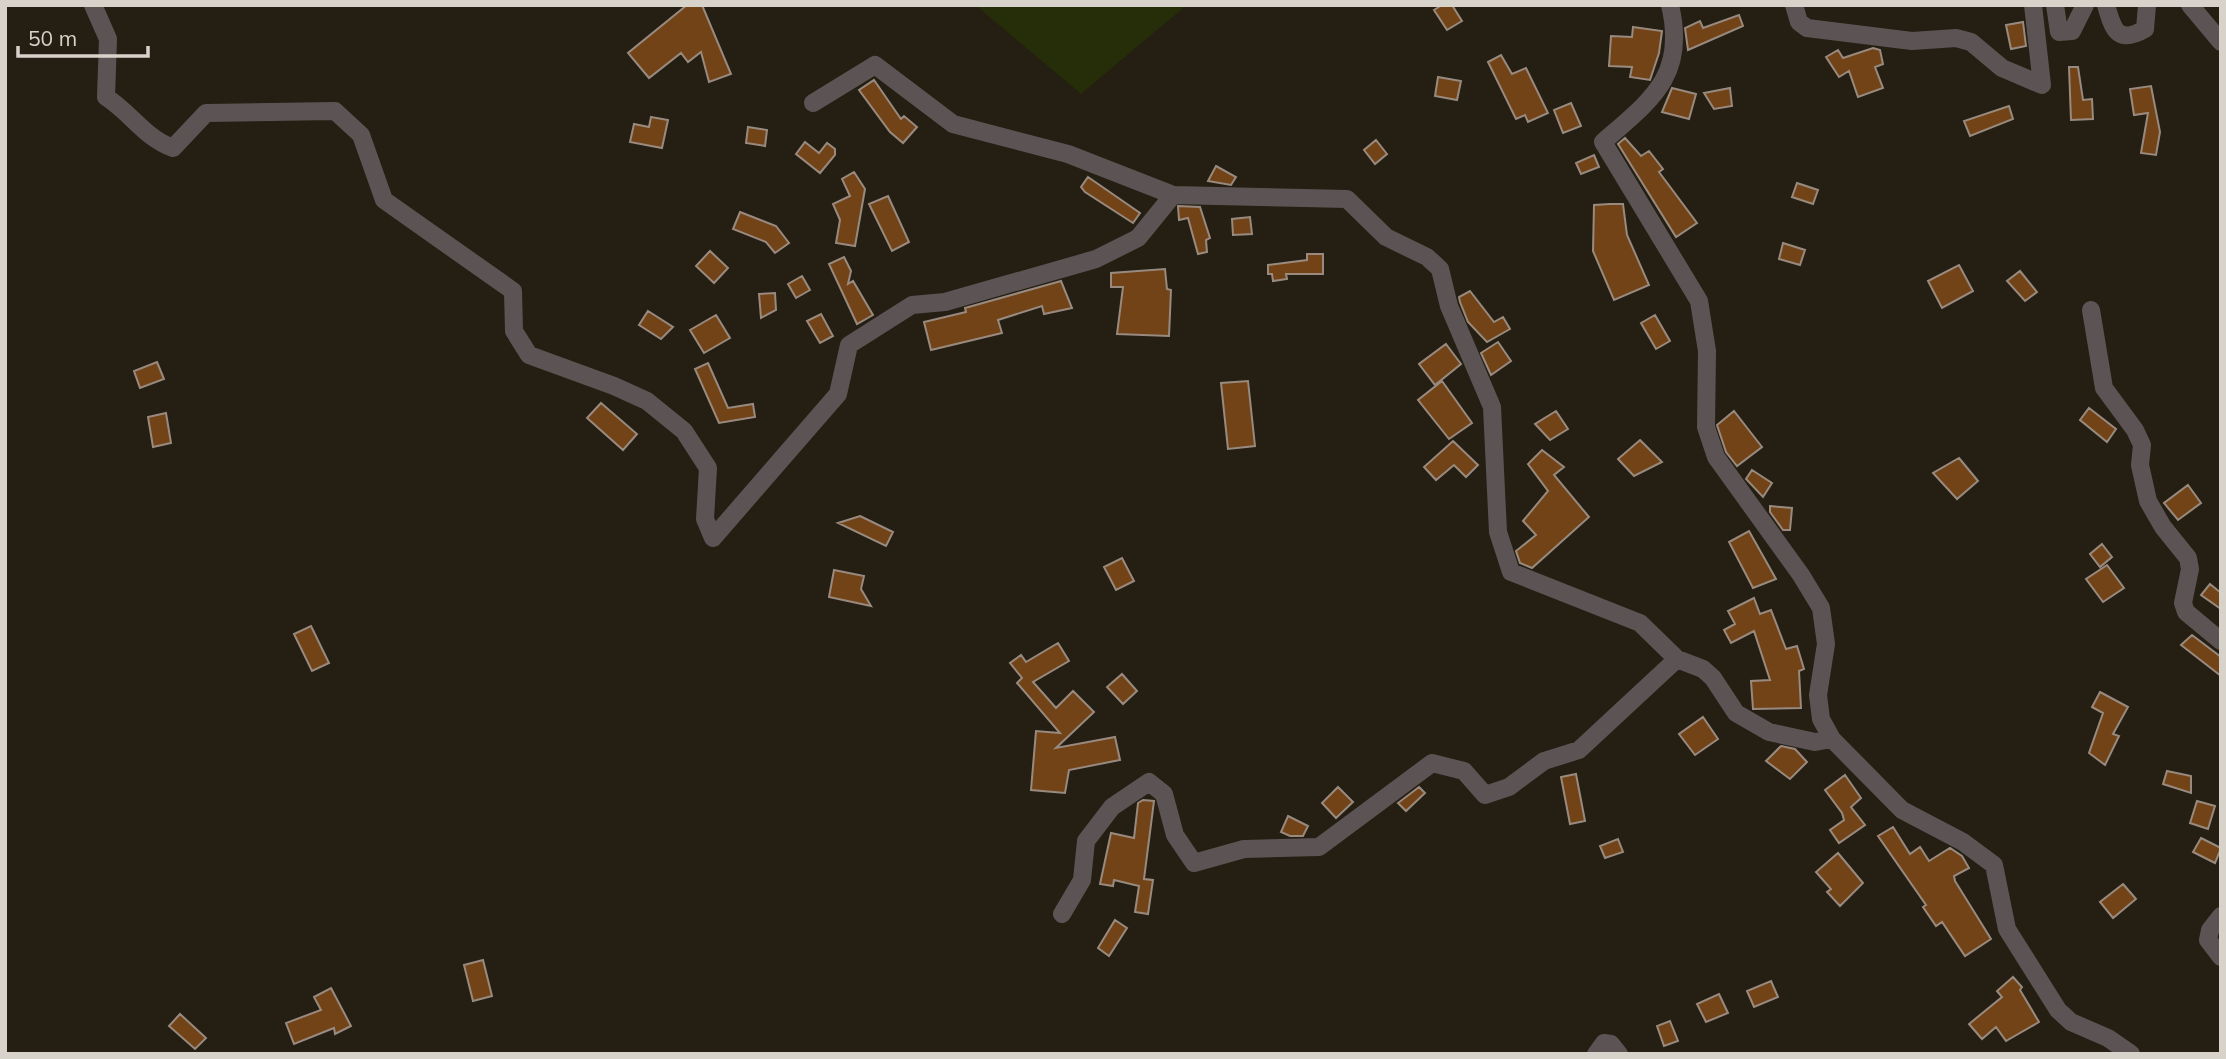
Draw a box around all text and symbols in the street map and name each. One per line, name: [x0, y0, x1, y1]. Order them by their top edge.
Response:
scale bar: [18, 14, 147, 58]
text: 50 m: [28, 25, 77, 51]

